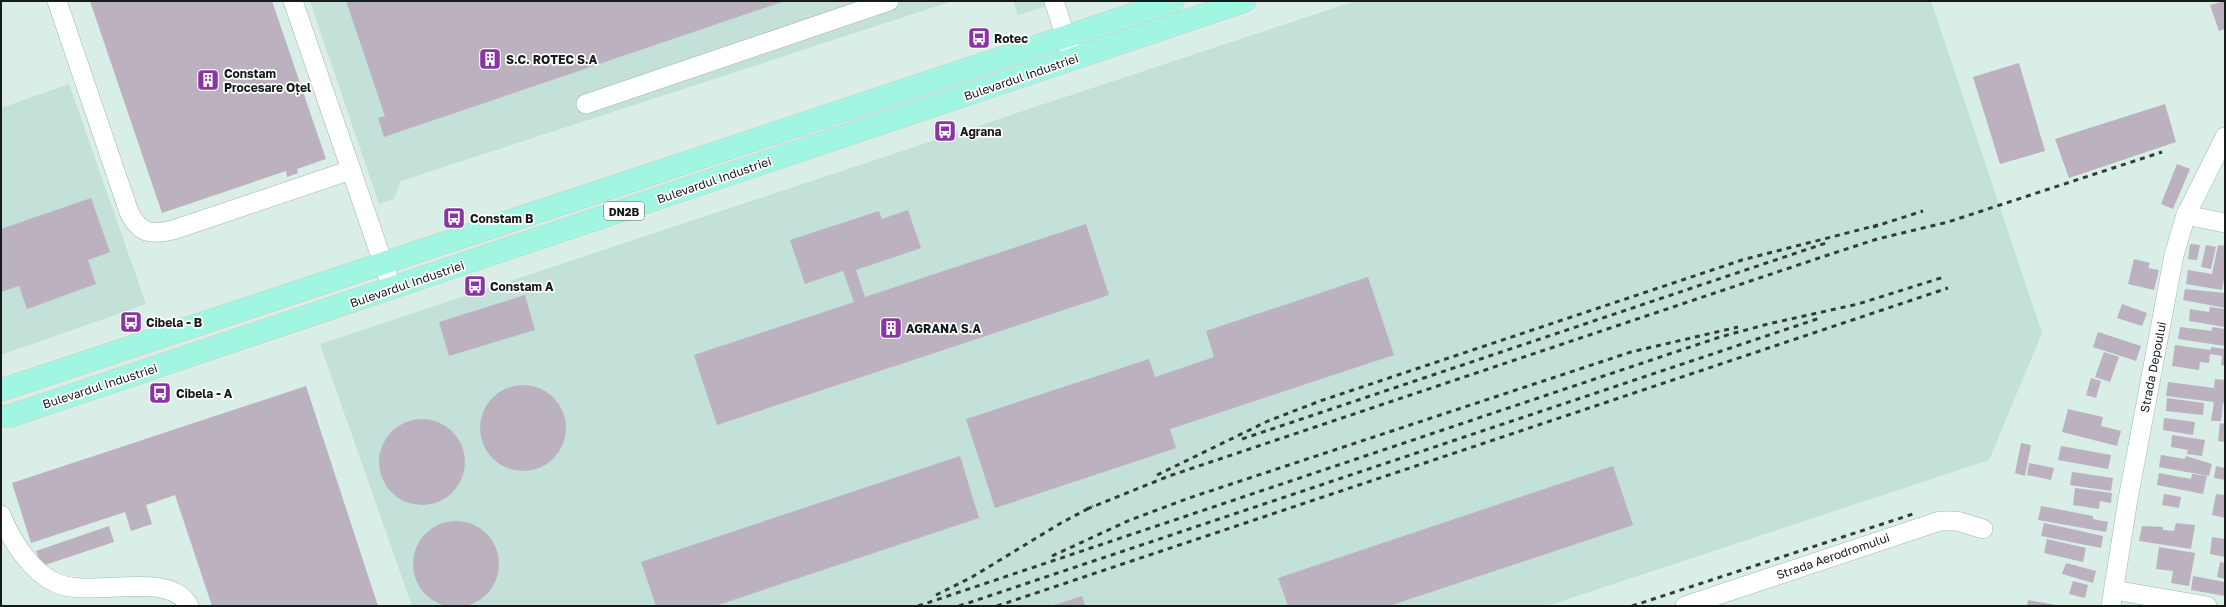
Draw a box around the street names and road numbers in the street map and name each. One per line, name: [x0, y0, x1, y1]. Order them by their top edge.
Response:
street label: Bulevardul Industriei: [962, 50, 1080, 104]
street label: Bulevardul Industriei: [655, 153, 773, 207]
road number: DN2B: [604, 202, 644, 220]
street label: Bulevardul Industriei: [348, 257, 466, 311]
street label: Strada Depoului: [2137, 320, 2169, 414]
street label: Bulevardul Industriei: [41, 360, 159, 412]
street label: Strada Aerodromului: [1774, 530, 1892, 582]

